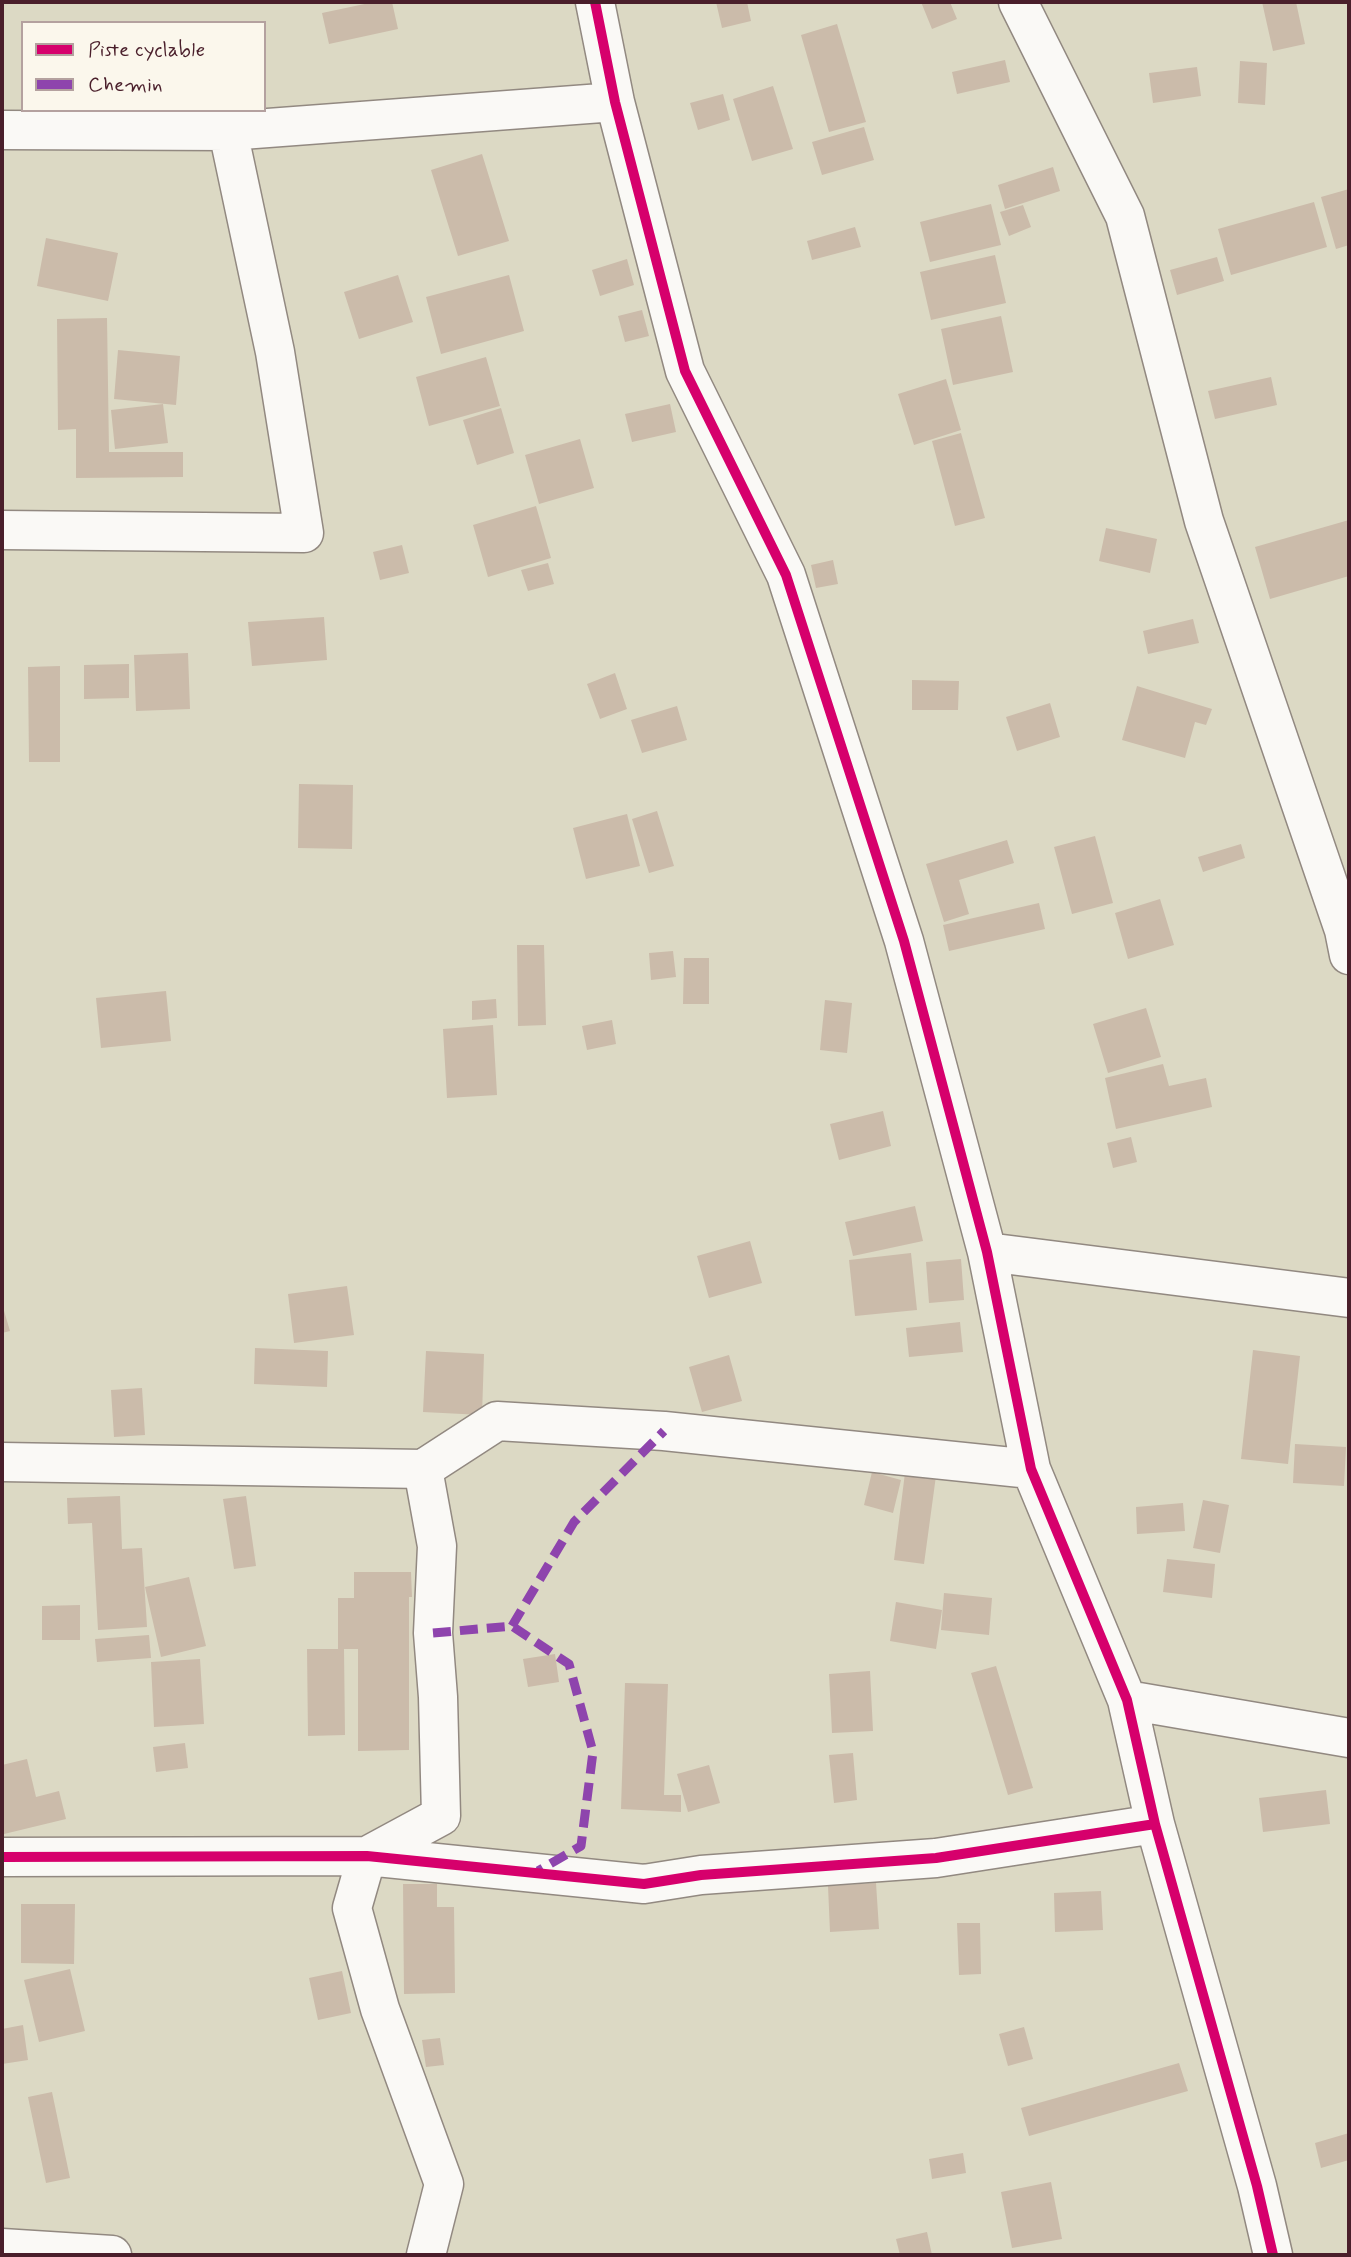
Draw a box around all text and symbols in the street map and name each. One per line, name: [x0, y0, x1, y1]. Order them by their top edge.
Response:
legend: [21, 21, 266, 112]
text: Piste cyclable: [88, 36, 205, 64]
text: Chemin: [88, 71, 162, 99]

